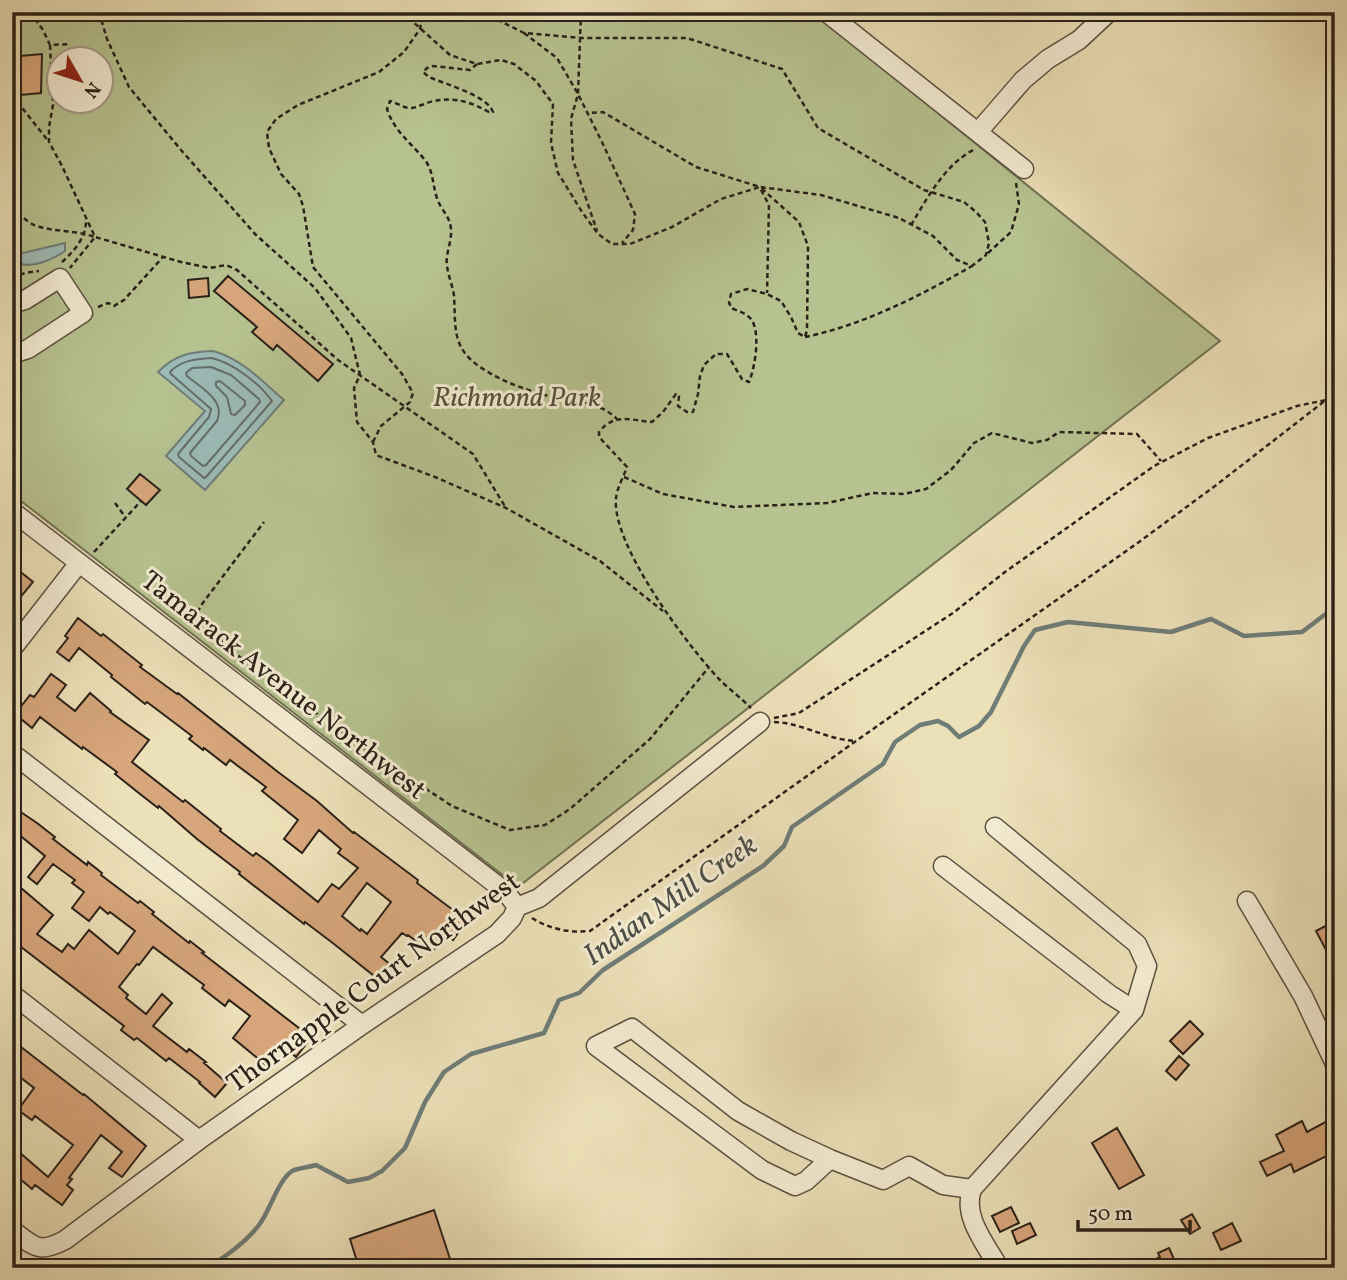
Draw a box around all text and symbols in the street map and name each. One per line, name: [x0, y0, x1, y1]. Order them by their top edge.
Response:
north arrow: [46, 46, 116, 116]
text: N: [77, 76, 106, 103]
park label: Richmond Park: [433, 379, 601, 418]
street label: Tamarack Avenue Northwest: [132, 562, 434, 810]
water label: Indian Mill Creek: [575, 825, 767, 977]
street label: Thornapple Court Northwest: [219, 863, 529, 1103]
scale bar: [1078, 1189, 1190, 1233]
text: 50 m: [1088, 1200, 1133, 1229]

